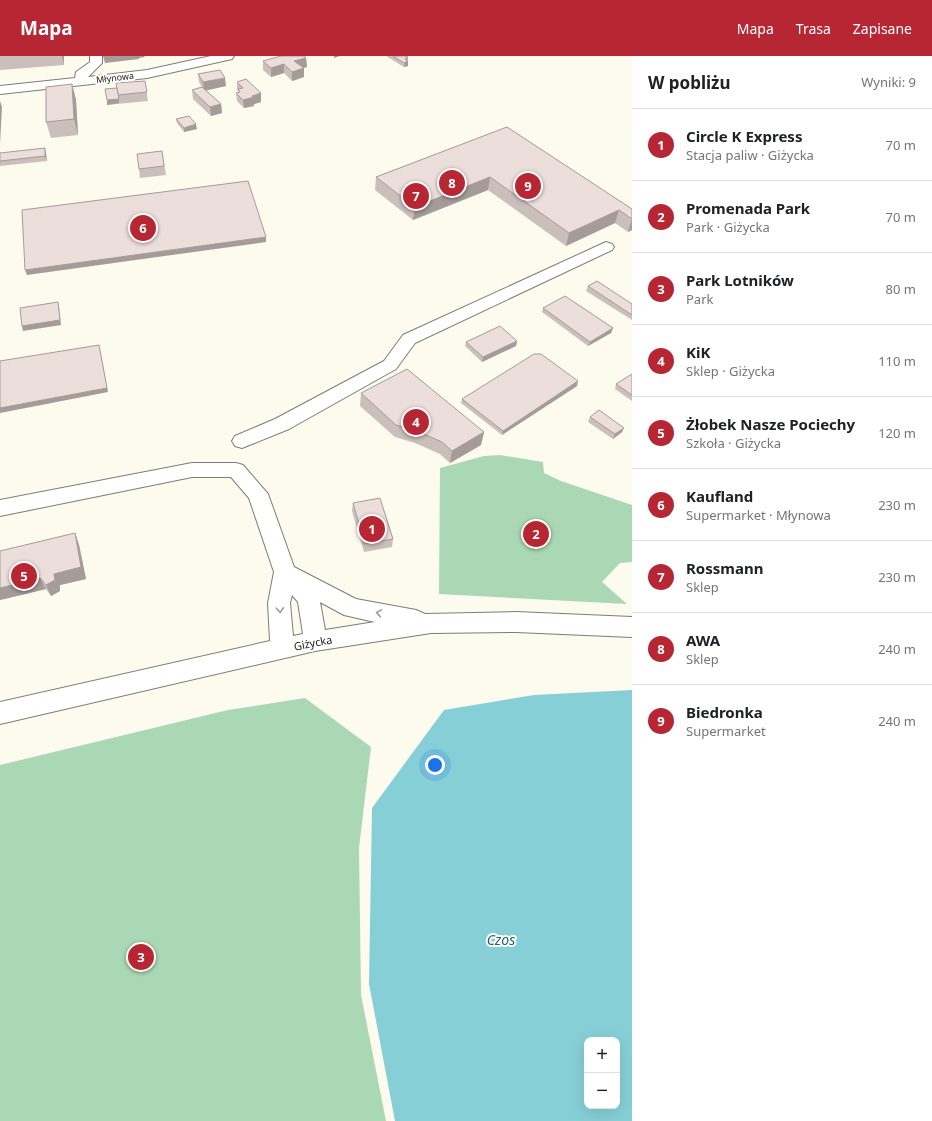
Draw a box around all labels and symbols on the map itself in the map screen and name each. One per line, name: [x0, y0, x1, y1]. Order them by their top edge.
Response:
street label: Młynowa: [95, 69, 135, 86]
pin: 8: [439, 168, 465, 198]
pin: 9: [515, 171, 541, 201]
pin: 7: [403, 181, 429, 211]
pin: 6: [130, 213, 156, 243]
pin: 4: [403, 407, 429, 437]
pin: 1: [359, 514, 385, 544]
pin: 2: [523, 519, 549, 549]
pin: 5: [11, 561, 37, 591]
one-way arrow: [275, 607, 284, 613]
one-way arrow: [376, 610, 382, 618]
street label: Giżycka: [292, 631, 333, 654]
your location: [425, 755, 445, 775]
water label: Czos: [487, 930, 515, 949]
pin: 3: [128, 942, 154, 972]

